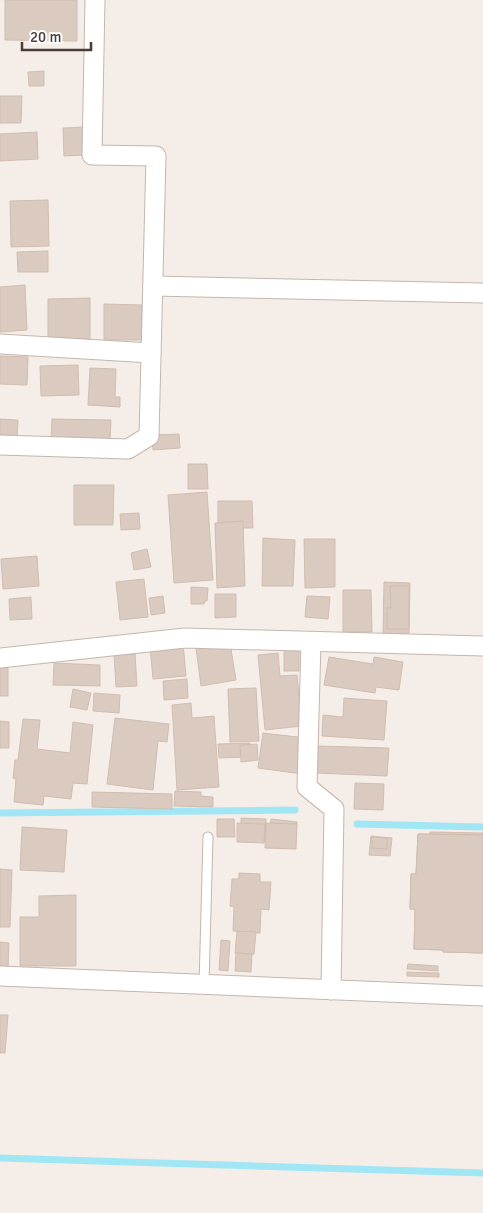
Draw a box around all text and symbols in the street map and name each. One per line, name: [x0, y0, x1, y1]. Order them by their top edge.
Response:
scale bar: [22, 20, 91, 52]
text: 20 m: [30, 28, 61, 46]

